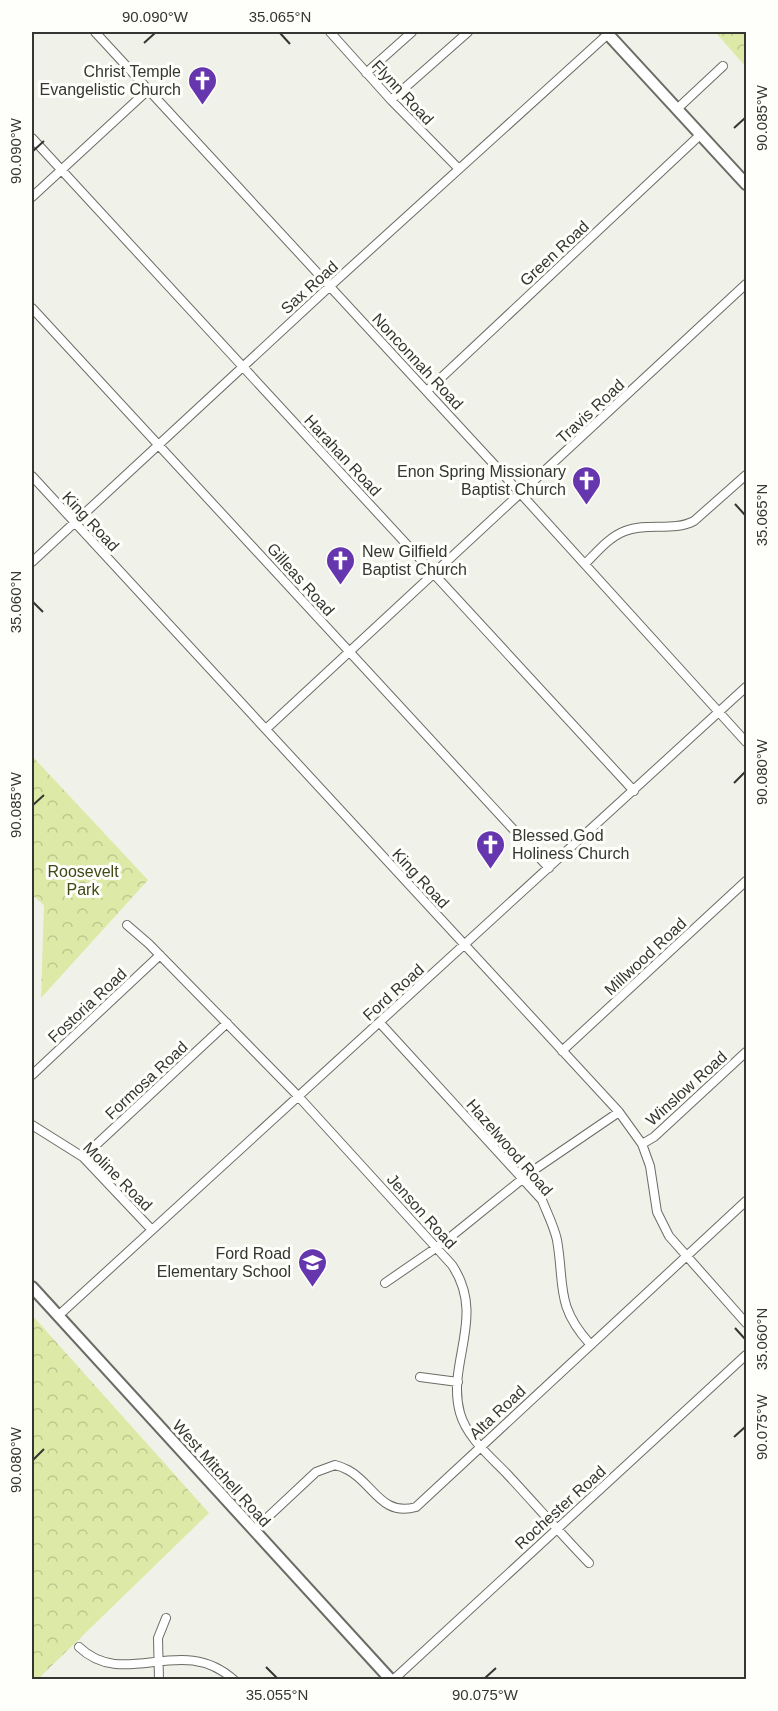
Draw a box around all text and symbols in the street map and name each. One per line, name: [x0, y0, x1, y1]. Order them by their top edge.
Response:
text: 90.090°W: [122, 8, 189, 25]
text: 35.065°N: [249, 8, 311, 25]
street label: Flynn Road: [369, 57, 437, 128]
place label: Christ Temple Evangelistic Church: [40, 63, 181, 98]
church icon: Christ Temple Evangelistic Church: [186, 64, 218, 106]
text: 90.085°W: [753, 84, 770, 151]
text: 90.090°W: [7, 117, 24, 184]
street label: Green Road: [517, 217, 592, 289]
street label: Sax Road: [278, 258, 341, 317]
street label: Nonconnah Road: [369, 310, 466, 413]
street label: Travis Road: [553, 376, 627, 447]
street label: Harahan Road: [301, 411, 384, 499]
place label: Enon Spring Missionary Baptist Church: [397, 463, 566, 498]
church icon: Enon Spring Missionary Baptist Church: [571, 464, 603, 506]
text: 35.065°N: [753, 484, 770, 546]
street label: King Road: [59, 488, 122, 554]
street label: Gilleas Road: [264, 540, 338, 619]
place label: New Gilfield Baptist Church: [362, 543, 467, 578]
church icon: New Gilfield Baptist Church: [325, 544, 357, 586]
text: 35.060°N: [7, 571, 24, 633]
text: 90.080°W: [753, 738, 770, 805]
text: 90.085°W: [7, 771, 24, 838]
place label: Blessed God Holiness Church: [512, 827, 629, 862]
church icon: Blessed God Holiness Church: [475, 828, 507, 870]
street label: King Road: [389, 845, 452, 911]
park label: Roosevelt Park: [47, 863, 119, 898]
street label: Millwood Road: [601, 914, 690, 998]
street label: Ford Road: [360, 961, 427, 1024]
street label: Fostoria Road: [45, 965, 130, 1046]
street label: Formosa Road: [102, 1038, 191, 1123]
street label: Winslow Road: [643, 1048, 730, 1129]
street label: Hazelwood Road: [463, 1096, 556, 1199]
street label: Moline Road: [80, 1139, 155, 1214]
street label: Jenson Road: [384, 1171, 459, 1252]
place label: Ford Road Elementary School: [157, 1245, 291, 1280]
school or university icon: Ford Road Elementary School: [296, 1246, 328, 1288]
text: 35.060°N: [753, 1308, 770, 1370]
street label: Alta Road: [466, 1382, 529, 1443]
text: 90.075°W: [753, 1393, 770, 1460]
street label: West Mitchell Road: [169, 1417, 274, 1530]
text: 90.080°W: [7, 1426, 24, 1493]
street label: Rochester Road: [512, 1462, 609, 1552]
text: 35.055°N: [246, 1686, 308, 1703]
text: 90.075°W: [452, 1686, 519, 1703]

